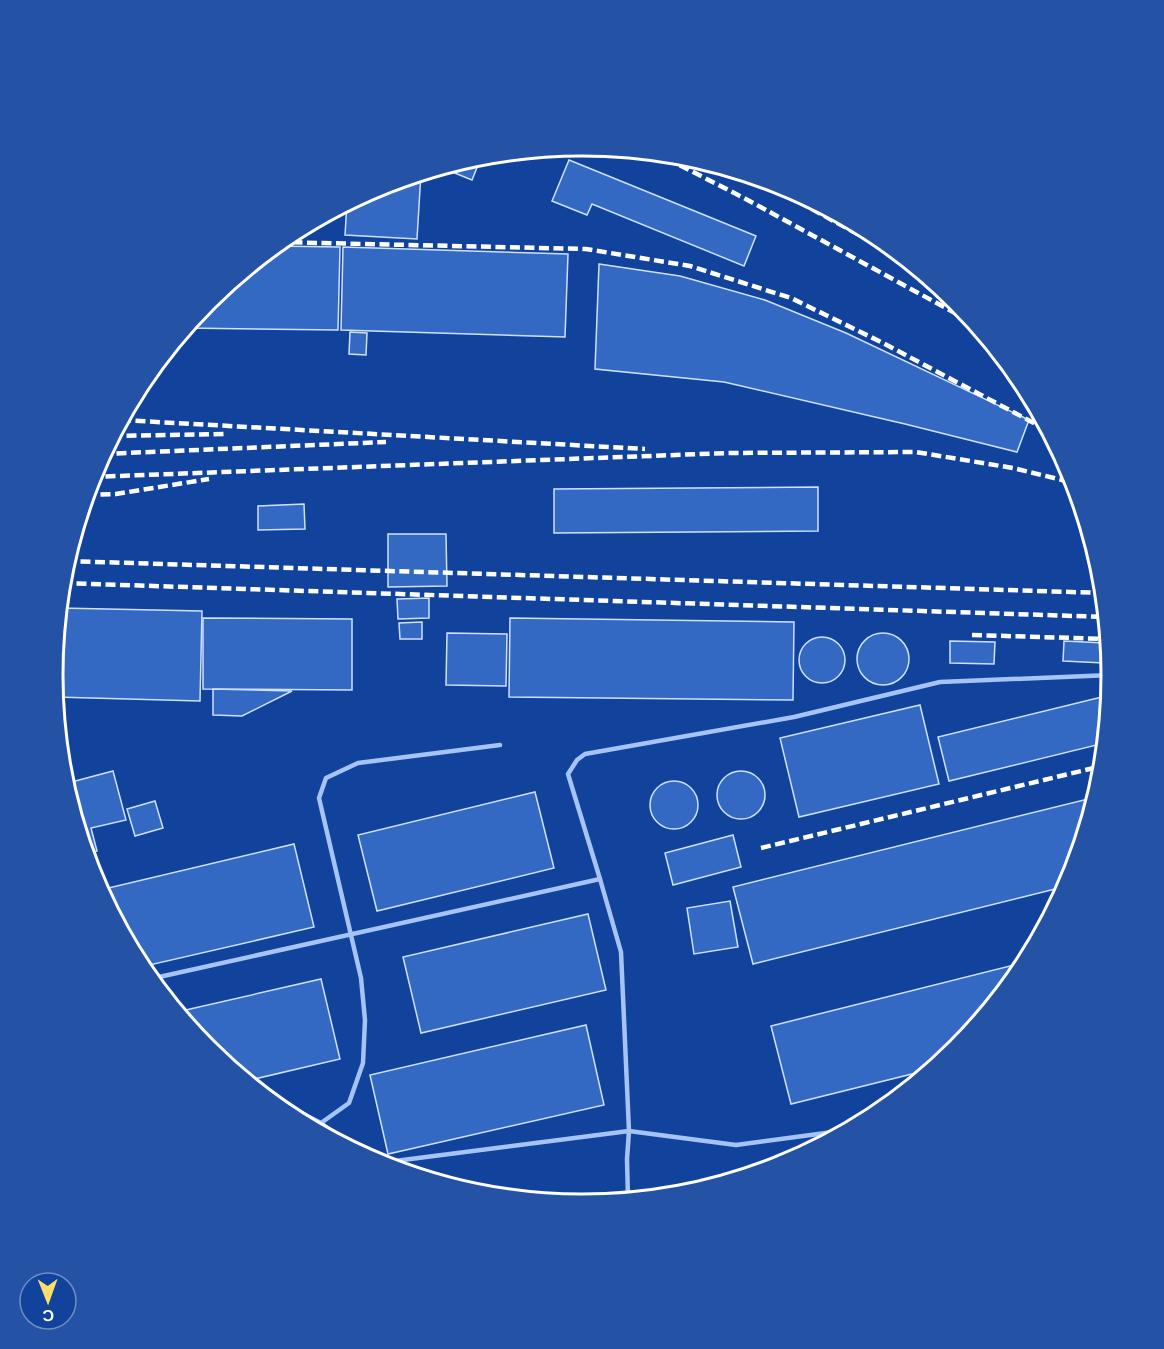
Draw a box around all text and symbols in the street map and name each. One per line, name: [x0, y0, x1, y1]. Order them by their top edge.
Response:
north arrow: [18, 1271, 78, 1331]
text: С: [42, 1305, 54, 1326]

